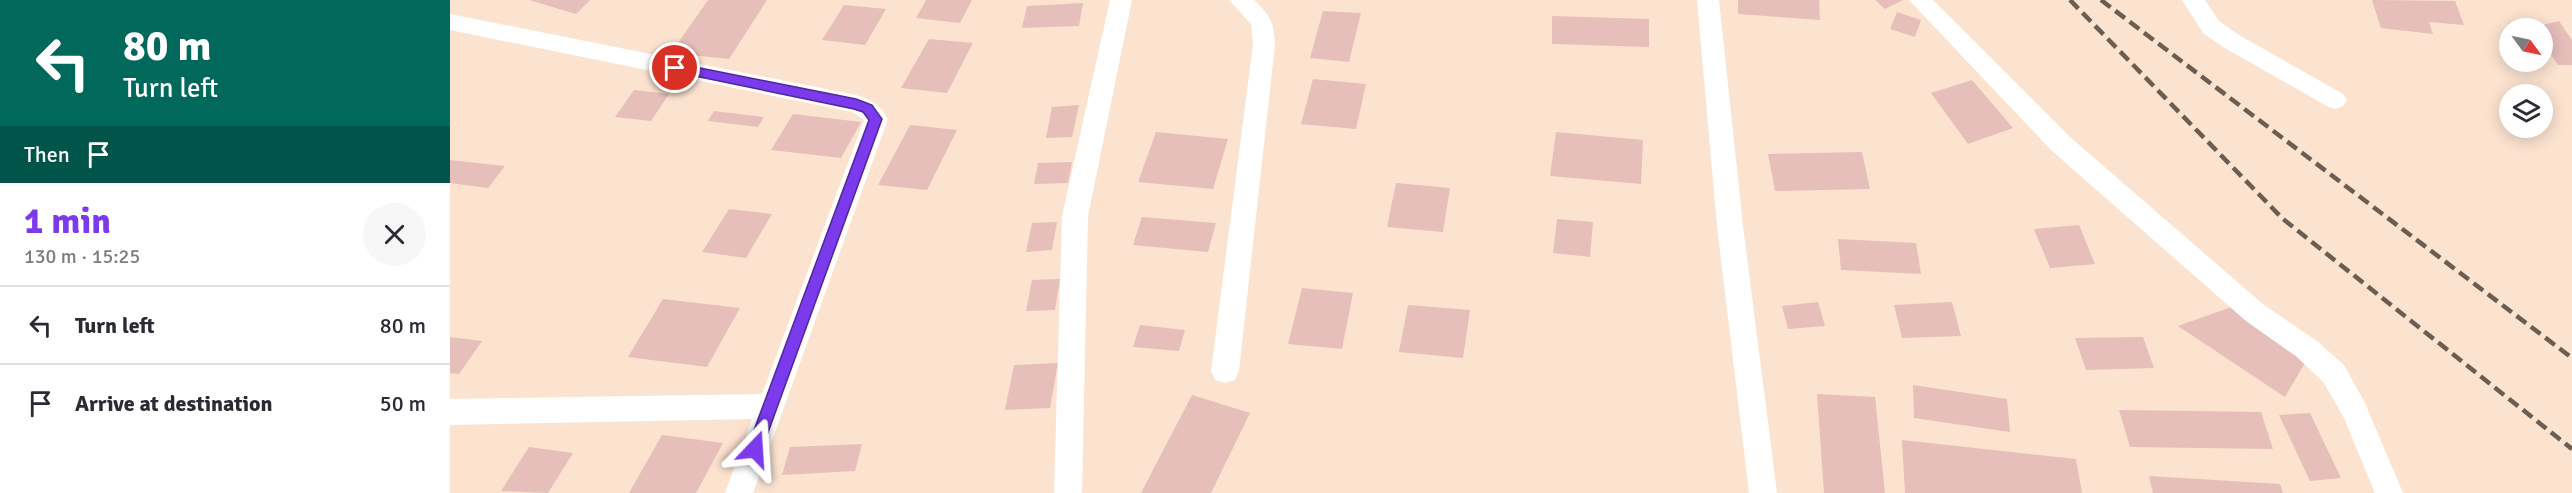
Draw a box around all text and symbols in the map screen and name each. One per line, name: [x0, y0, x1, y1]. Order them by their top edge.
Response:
north arrow: [2499, 18, 2553, 72]
map controls: [2499, 18, 2553, 138]
text: 80 m: [123, 21, 212, 72]
icon: left: [24, 24, 102, 102]
pin: [649, 42, 700, 93]
icon: arrive: [658, 51, 691, 84]
text: Turn left: [123, 72, 218, 105]
button: layers: [2499, 84, 2553, 138]
icon: arrive: [82, 138, 115, 171]
text: Then: [24, 141, 70, 168]
text: 1 min: [24, 199, 111, 244]
button: close: [363, 203, 426, 266]
text: 130 m · 15:25: [24, 244, 140, 269]
icon: left: [24, 309, 57, 342]
text: Turn left: [75, 312, 155, 339]
text: 80 m: [380, 312, 426, 339]
icon: arrive: [24, 387, 57, 420]
text: Arrive at destination: [75, 390, 272, 417]
text: 50 m: [380, 390, 426, 417]
position arrow: [723, 417, 787, 481]

